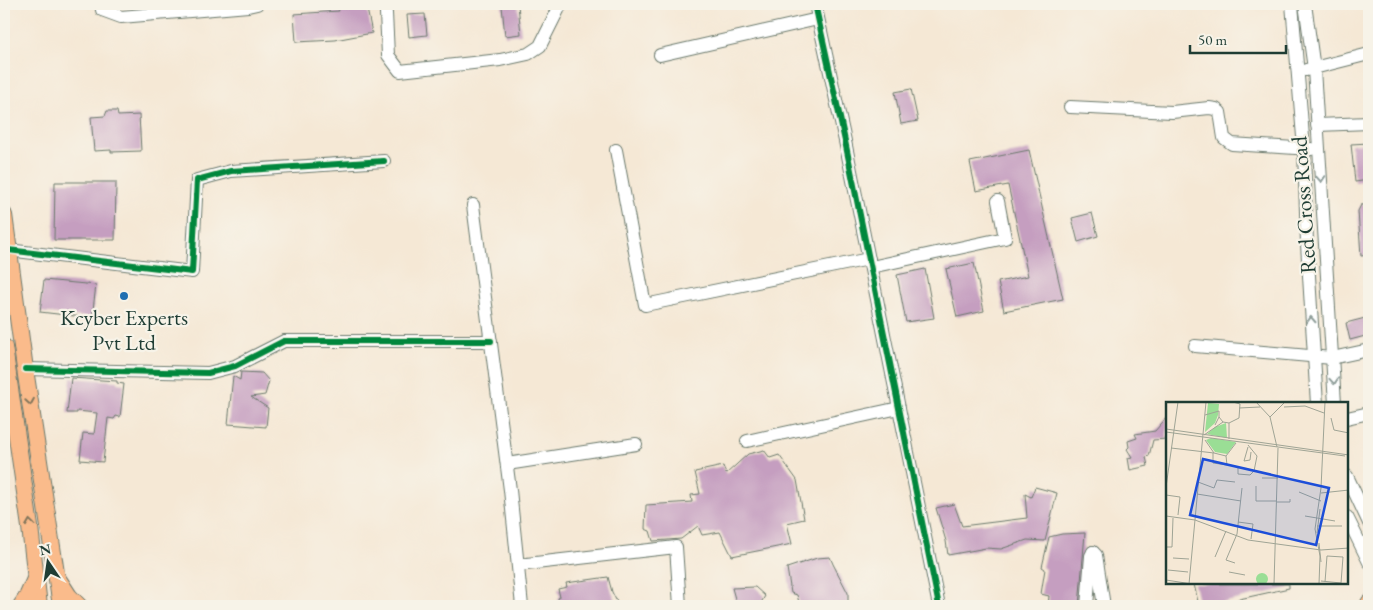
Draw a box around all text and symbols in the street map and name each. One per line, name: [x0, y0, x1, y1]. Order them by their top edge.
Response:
scale bar: [1190, 22, 1287, 54]
text: 50 m: [1198, 30, 1227, 49]
street label: Red Cross Road: [1284, 134, 1323, 275]
one-way arrow: [1315, 175, 1326, 183]
marker: Kcyber Experts Pvt Ltd: [118, 290, 130, 302]
place label: Kcyber Experts Pvt Ltd: [60, 303, 188, 357]
one-way arrow: [1306, 316, 1317, 324]
one-way arrow: [1328, 377, 1339, 385]
one-way arrow: [24, 398, 34, 406]
inset map: [1166, 402, 1348, 585]
one-way arrow: [25, 519, 35, 527]
north arrow: [22, 538, 72, 588]
text: N: [38, 539, 53, 559]

